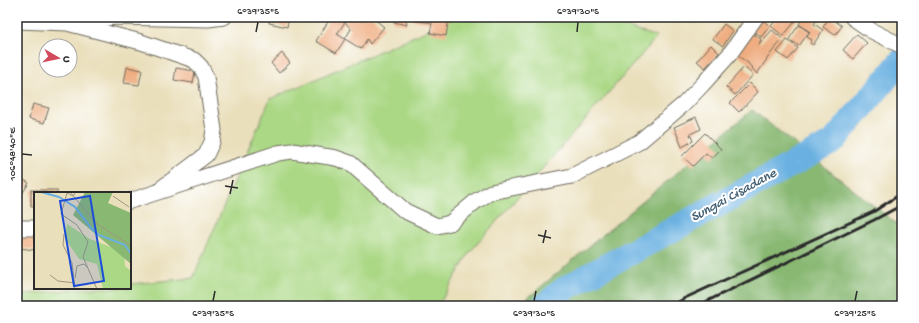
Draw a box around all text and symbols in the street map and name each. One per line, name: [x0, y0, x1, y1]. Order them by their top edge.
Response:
text: 6°39'35"S: [237, 6, 279, 18]
text: 6°39'30"S: [557, 6, 599, 18]
north arrow: [38, 38, 78, 78]
text: U: [59, 55, 72, 64]
text: 106°48'40"E: [7, 127, 19, 181]
water label: Sungai Cisadane: [688, 165, 780, 227]
inset map: [34, 192, 131, 289]
text: 6°39'35"S: [192, 308, 234, 320]
text: 6°39'30"S: [513, 308, 555, 320]
text: 6°39'25"S: [834, 308, 876, 320]

